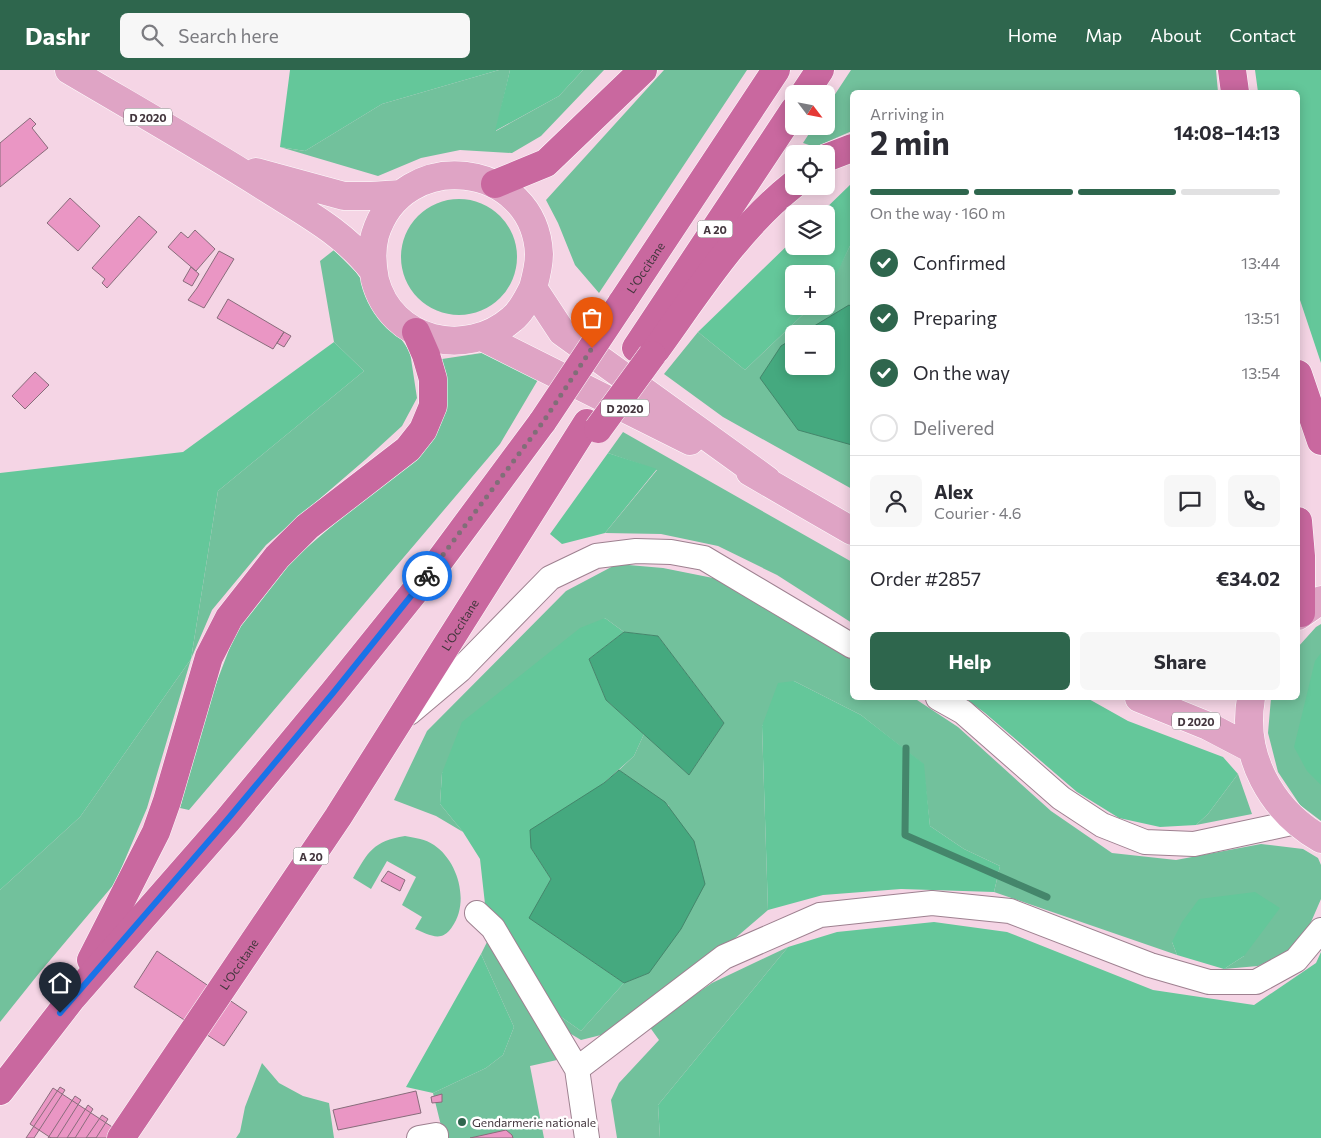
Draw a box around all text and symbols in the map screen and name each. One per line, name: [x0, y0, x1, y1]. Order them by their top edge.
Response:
search box: [120, 13, 470, 58]
text: Dashr: [25, 21, 90, 50]
icon: search: [138, 21, 166, 49]
text: Search here: [178, 24, 279, 47]
text: Home: [1008, 24, 1057, 46]
text: Map: [1085, 24, 1122, 46]
text: About: [1150, 24, 1202, 46]
text: Contact: [1230, 24, 1296, 46]
north arrow: [785, 85, 835, 135]
map controls: [785, 85, 835, 375]
text: Arriving in: [870, 104, 944, 123]
road number: D 2020: [124, 108, 172, 126]
text: 14:08–14:13: [1174, 121, 1280, 144]
text: 2 min: [870, 122, 950, 162]
button: locate: [785, 145, 835, 195]
text: On the way · 160 m: [870, 203, 1006, 222]
button: layers: [785, 205, 835, 255]
road number: A 20: [698, 220, 732, 238]
street label: L'Occitane: [623, 239, 667, 296]
icon: check: [870, 249, 898, 277]
text: Confirmed: [913, 251, 1006, 274]
text: 13:44: [1241, 253, 1280, 272]
button: +: [785, 265, 835, 315]
pin: [571, 297, 613, 348]
icon: bag: [578, 304, 606, 332]
icon: check: [870, 304, 898, 332]
text: Preparing: [913, 306, 997, 329]
text: 13:51: [1244, 308, 1280, 327]
button: −: [785, 325, 835, 375]
icon: check: [870, 359, 898, 387]
text: On the way: [913, 361, 1010, 384]
text: 13:54: [1241, 363, 1280, 382]
road number: D 2020: [601, 399, 649, 416]
text: Delivered: [913, 416, 994, 439]
button: person: [870, 475, 922, 527]
button: chat: [1164, 475, 1216, 527]
button: phone: [1228, 475, 1280, 527]
text: Alex: [934, 480, 974, 503]
text: Courier · 4.6: [934, 503, 1021, 522]
courier: [402, 551, 452, 601]
icon: bike: [413, 562, 441, 590]
text: Order #2857: [870, 567, 981, 590]
text: €34.02: [1216, 567, 1280, 590]
street label: L'Occitane: [438, 596, 481, 653]
button: Help: [870, 632, 1070, 690]
button: Share: [1080, 632, 1280, 690]
road number: D 2020: [1172, 712, 1220, 729]
road number: A 20: [294, 848, 328, 864]
street label: L'Occitane: [216, 936, 261, 992]
pin: [39, 962, 81, 1013]
icon: home: [46, 969, 74, 997]
place label: Gendarmerie nationale: [472, 1115, 596, 1129]
marker: Gendarmerie nationale: [456, 1116, 468, 1128]

